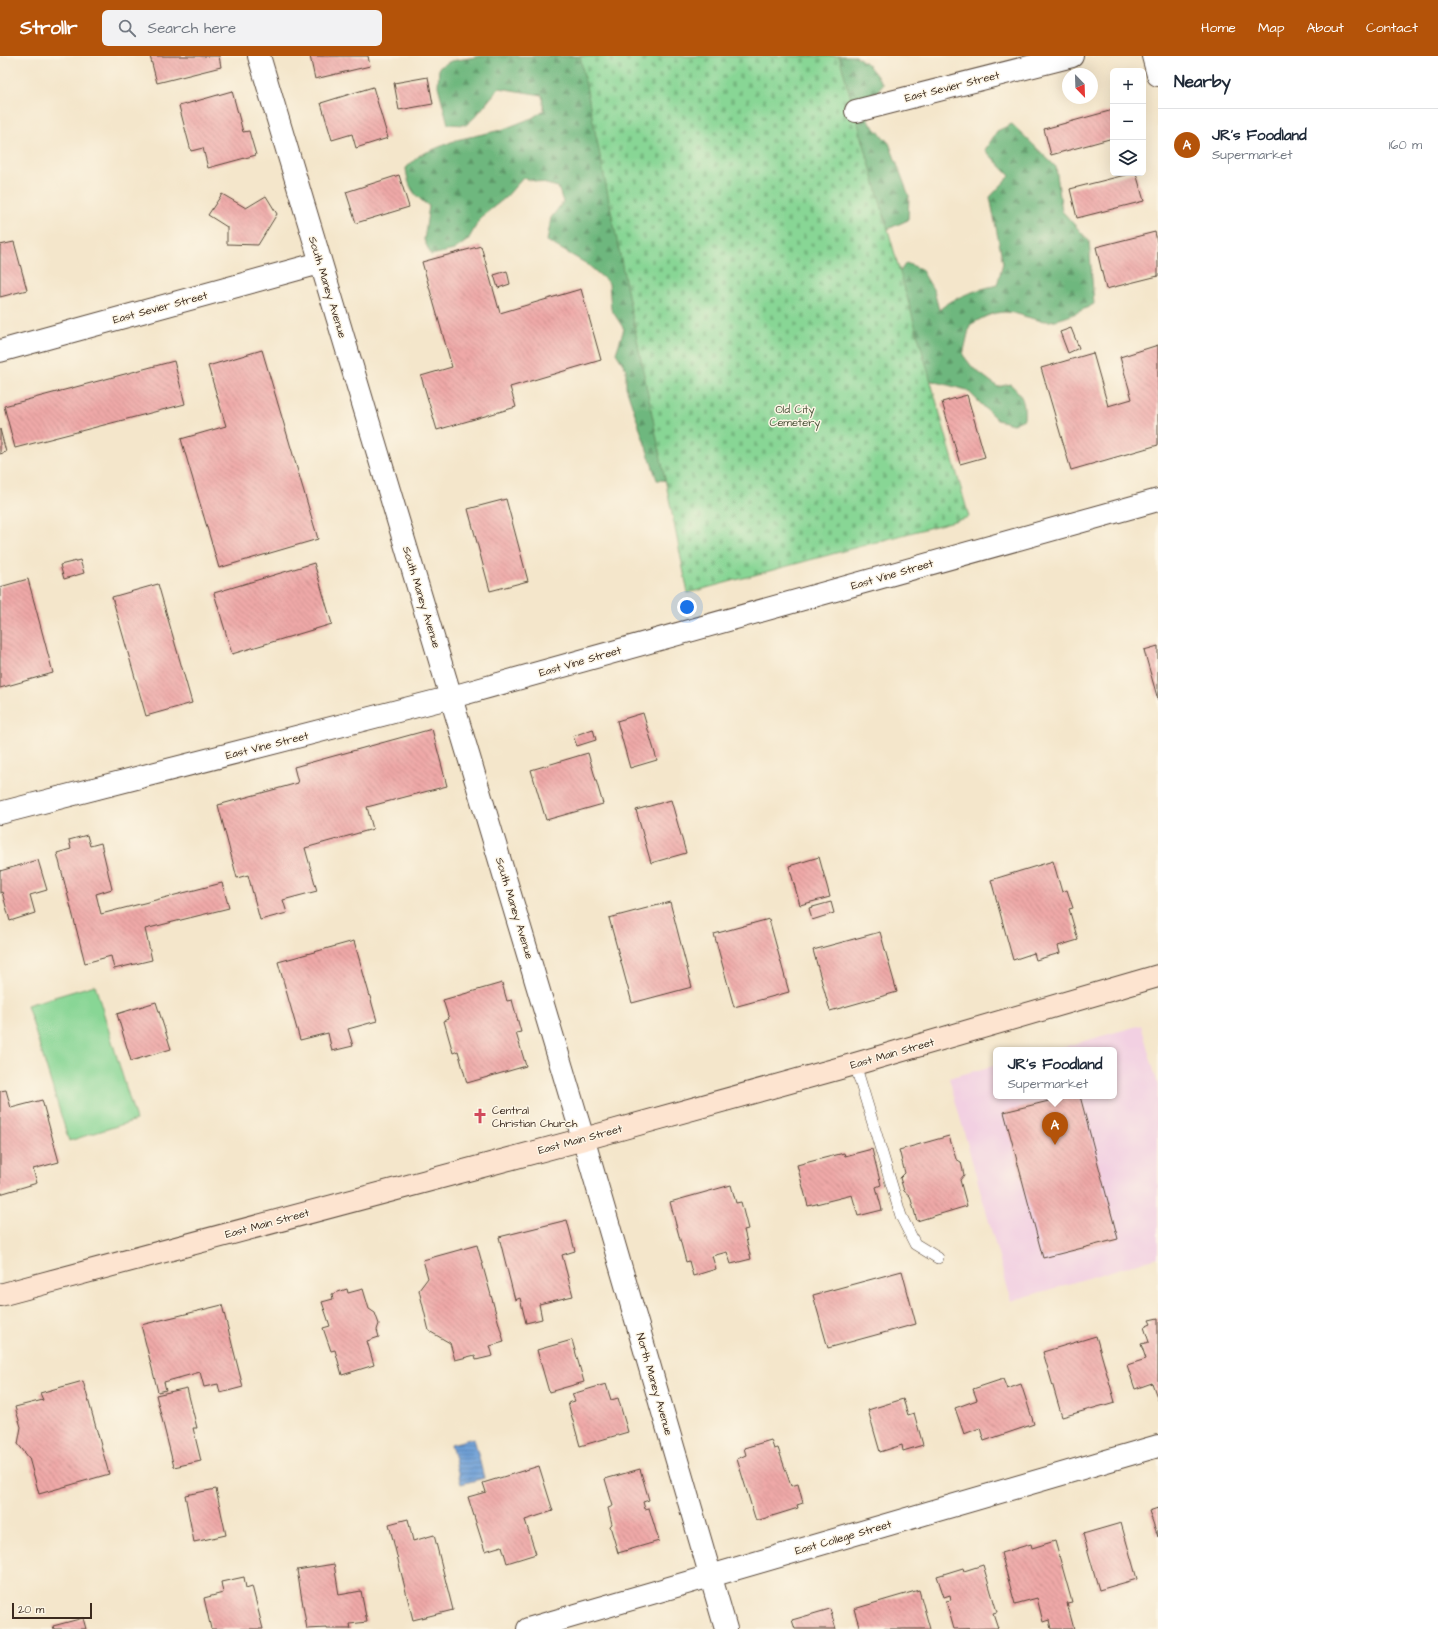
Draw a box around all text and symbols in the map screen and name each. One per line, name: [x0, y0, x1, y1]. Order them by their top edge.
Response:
search box: [102, 10, 382, 46]
text: Strollr: [20, 15, 78, 42]
icon: search: [116, 17, 138, 39]
text: Search here: [148, 18, 236, 39]
text: Home: [1201, 18, 1236, 38]
text: Map: [1258, 18, 1284, 38]
text: About: [1306, 18, 1344, 38]
text: Contact: [1366, 18, 1418, 38]
street label: East Sevier Street: [903, 67, 1002, 106]
north arrow: [1062, 68, 1098, 104]
map controls: [1110, 68, 1146, 176]
button: +: [1110, 68, 1146, 104]
text: Nearby: [1174, 70, 1231, 94]
button: −: [1110, 104, 1146, 140]
text: JR's Foodland: [1212, 125, 1307, 146]
text: A: [1183, 136, 1191, 154]
text: 160 m: [1389, 136, 1422, 154]
button: layers: [1110, 140, 1146, 176]
text: Supermarket: [1212, 146, 1293, 164]
street label: South Maney Avenue: [304, 235, 350, 340]
street label: East Sevier Street: [111, 288, 210, 327]
park label: Old City Cemetery: [770, 402, 820, 431]
street label: South Maney Avenue: [398, 545, 444, 650]
street label: East Vine Street: [849, 555, 936, 593]
your location: [677, 597, 697, 617]
street label: East Vine Street: [537, 642, 624, 680]
street label: East Vine Street: [224, 728, 311, 763]
street label: South Maney Avenue: [491, 856, 537, 961]
street label: East Main Street: [848, 1034, 936, 1073]
popup: [993, 1047, 1117, 1099]
text: JR's Foodland: [1008, 1054, 1102, 1075]
text: Supermarket: [1008, 1075, 1088, 1093]
place label: Central Christian Church: [492, 1103, 578, 1131]
church icon: Central Christian Church: [471, 1107, 489, 1125]
pin: A: [1042, 1112, 1068, 1145]
street label: East Main Street: [536, 1121, 624, 1158]
street label: East Main Street: [223, 1205, 311, 1242]
street label: North Maney Avenue: [632, 1331, 676, 1437]
street label: East College Street: [793, 1516, 894, 1559]
scale bar: [12, 1601, 92, 1620]
text: 20 m: [18, 1602, 44, 1617]

